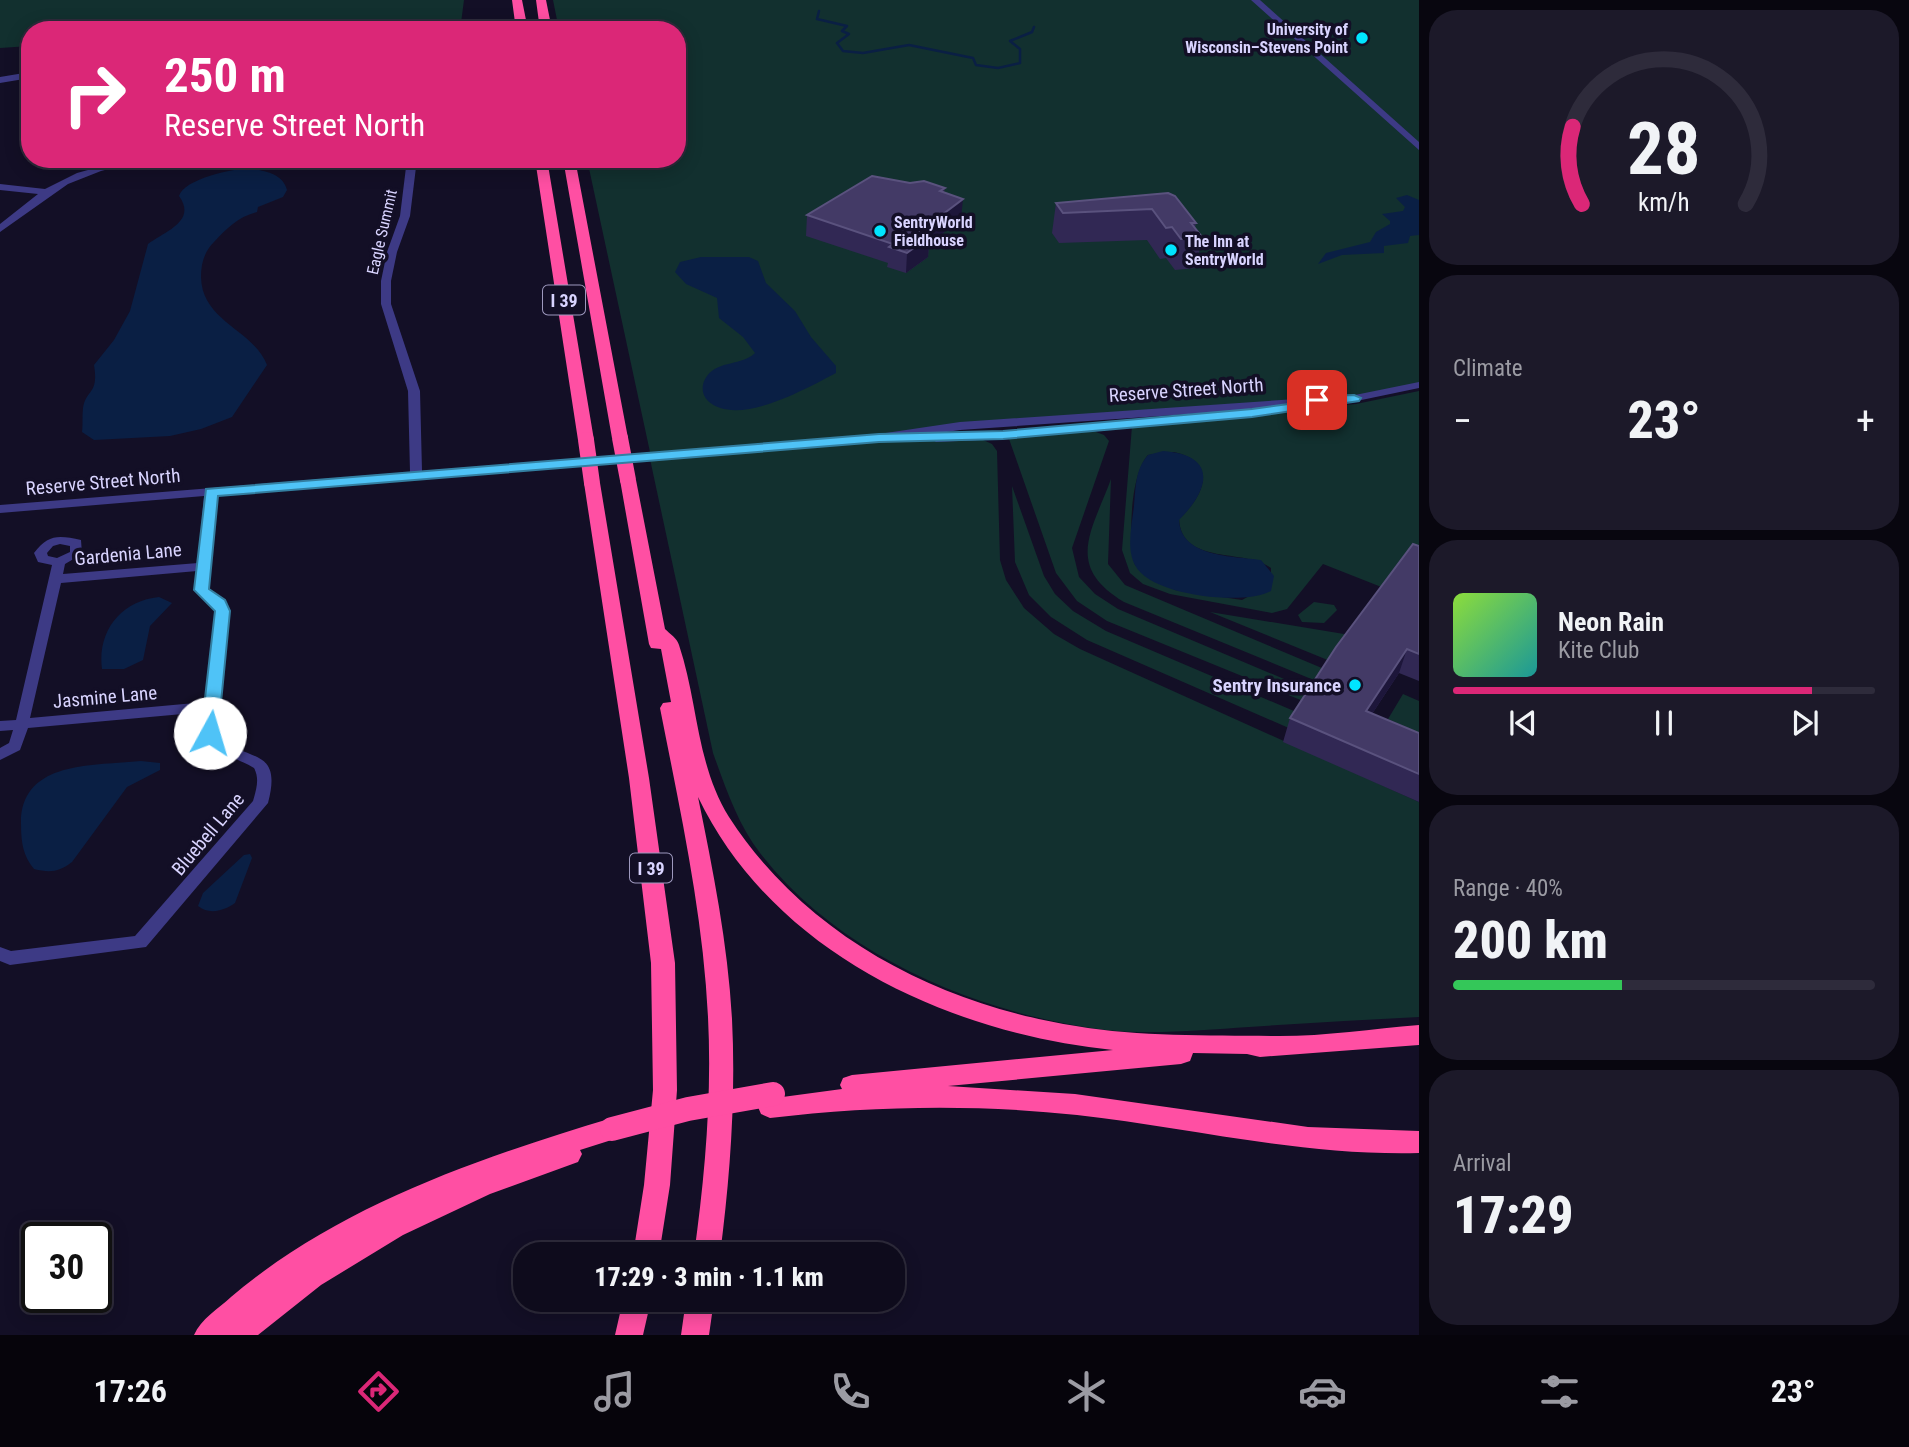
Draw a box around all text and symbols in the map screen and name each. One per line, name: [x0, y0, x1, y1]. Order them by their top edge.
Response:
place label: University of Wisconsin–Stevens Point: [1185, 20, 1349, 57]
marker: University of Wisconsin–Stevens Point: [1354, 30, 1370, 46]
text: 250 m: [164, 47, 286, 104]
icon: right: [49, 49, 140, 140]
text: Reserve Street North: [164, 106, 425, 144]
text: 28: [1627, 106, 1701, 192]
street label: Eagle Summit: [363, 187, 401, 276]
text: km/h: [1638, 187, 1690, 216]
place label: SentryWorld Fieldhouse: [894, 213, 973, 250]
marker: SentryWorld Fieldhouse: [872, 223, 888, 239]
place label: The Inn at SentryWorld: [1185, 232, 1264, 269]
marker: The Inn at SentryWorld: [1163, 242, 1179, 258]
road number: I 39: [543, 286, 585, 314]
text: Climate: [1453, 355, 1523, 382]
pin: [1287, 370, 1347, 430]
street label: Reserve Street North: [1108, 373, 1264, 407]
icon: arrive: [1298, 381, 1336, 419]
text: 23°: [1627, 390, 1701, 451]
text: −: [1453, 399, 1472, 443]
text: +: [1856, 399, 1875, 443]
street label: Reserve Street North: [25, 464, 181, 500]
street label: Gardenia Lane: [73, 538, 183, 570]
text: Neon Rain: [1558, 607, 1664, 637]
text: Kite Club: [1558, 637, 1639, 664]
place label: Sentry Insurance: [1213, 674, 1341, 697]
marker: Sentry Insurance: [1347, 677, 1363, 693]
street label: Jasmine Lane: [52, 681, 158, 713]
position arrow: [173, 696, 247, 770]
icon: previous: [1504, 704, 1542, 742]
icon: pause: [1645, 704, 1683, 742]
icon: next: [1786, 704, 1824, 742]
street label: Bluebell Lane: [167, 788, 249, 880]
road number: I 39: [630, 854, 672, 882]
text: Range · 40%: [1453, 875, 1563, 902]
text: 200 km: [1453, 910, 1608, 971]
text: Arrival: [1453, 1150, 1512, 1177]
text: 17:29: [1453, 1185, 1573, 1246]
speed limit sign: 30: [21, 1222, 112, 1313]
text: 17:29 · 3 min · 1.1 km: [594, 1262, 824, 1292]
icon: directions: [354, 1367, 403, 1416]
icon: music: [590, 1367, 639, 1416]
icon: phone: [826, 1367, 875, 1416]
icon: climate: [1062, 1367, 1111, 1416]
icon: car: [1298, 1367, 1347, 1416]
icon: filters: [1535, 1367, 1584, 1416]
text: 17:26: [94, 1372, 167, 1410]
text: 23°: [1771, 1372, 1815, 1410]

